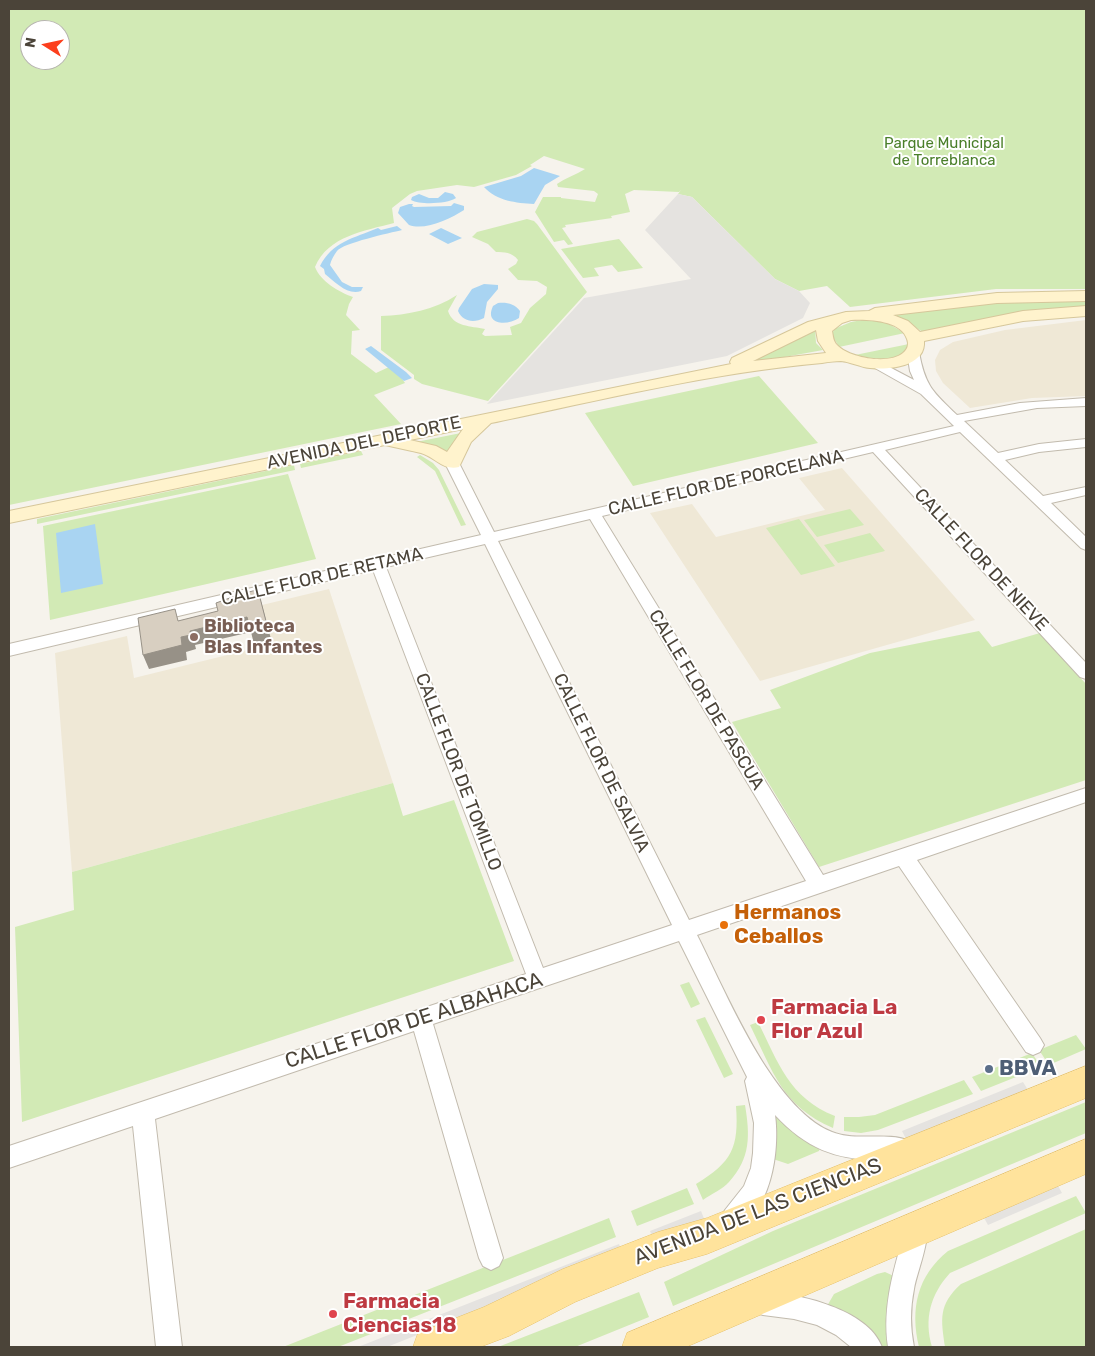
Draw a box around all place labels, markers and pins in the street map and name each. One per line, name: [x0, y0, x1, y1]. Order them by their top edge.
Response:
place label: Biblioteca Blas Infantes: [204, 616, 323, 659]
marker: Biblioteca Blas Infantes: [188, 631, 200, 643]
place label: Hermanos Ceballos: [734, 900, 841, 950]
marker: Hermanos Ceballos: [718, 919, 730, 931]
place label: Farmacia La Flor Azul: [771, 995, 897, 1045]
marker: Farmacia La Flor Azul: [755, 1014, 767, 1026]
place label: BBVA: [999, 1056, 1057, 1082]
marker: BBVA: [983, 1063, 995, 1075]
place label: Farmacia Ciencias18: [343, 1289, 457, 1339]
marker: Farmacia Ciencias18: [327, 1308, 339, 1320]

